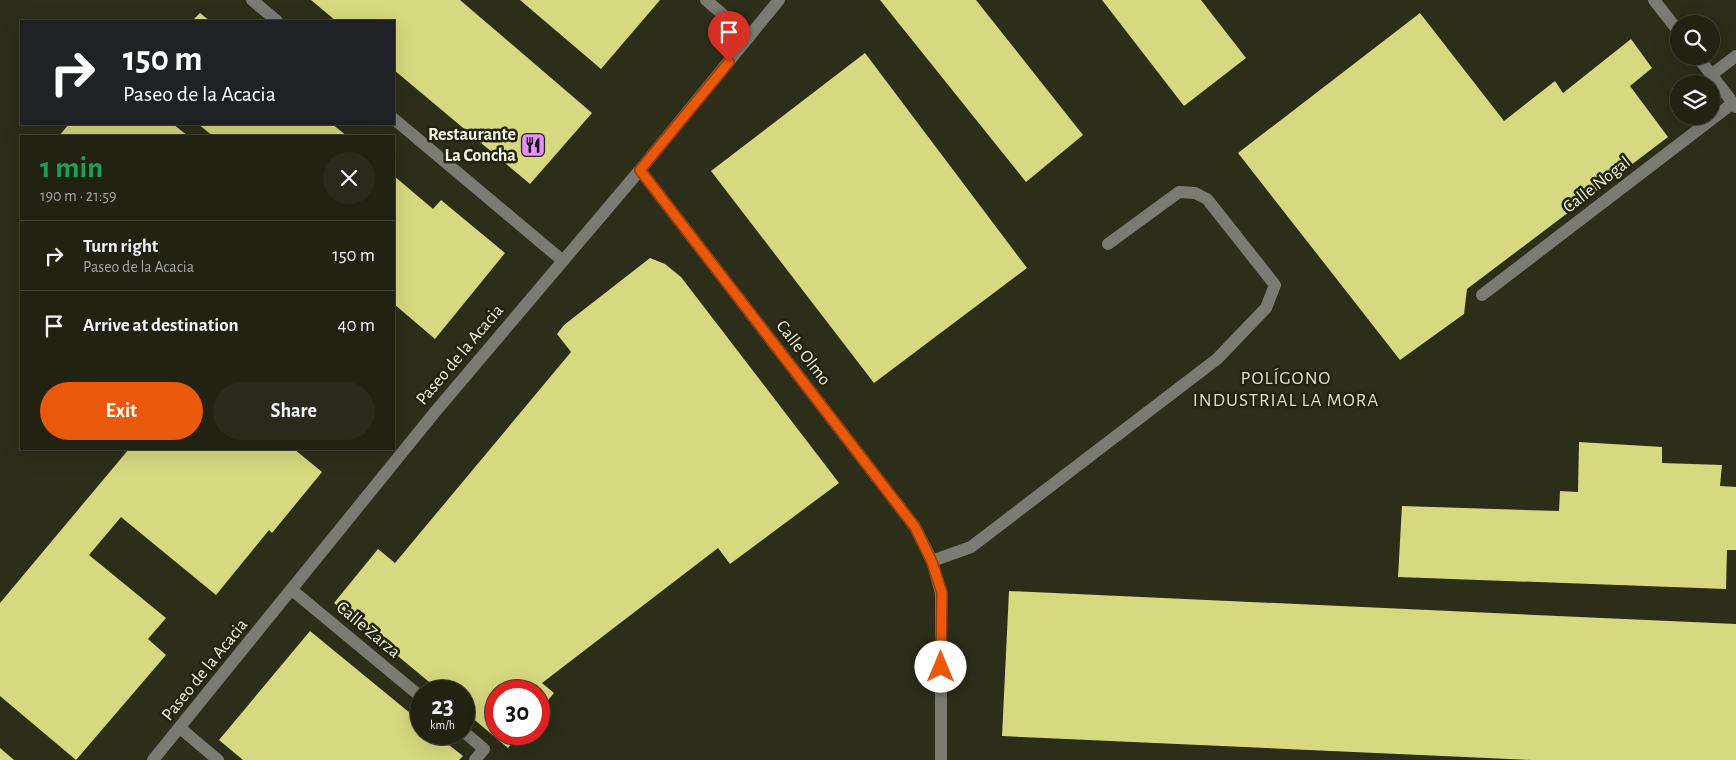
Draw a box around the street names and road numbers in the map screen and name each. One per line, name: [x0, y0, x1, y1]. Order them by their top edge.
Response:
street label: Calle Nogal: [1560, 153, 1634, 217]
street label: Paseo de la Acacia: [413, 301, 507, 409]
street label: Calle Olmo: [772, 317, 834, 389]
street label: Calle Zarza: [333, 598, 403, 662]
street label: Paseo de la Acacia: [159, 616, 251, 724]

